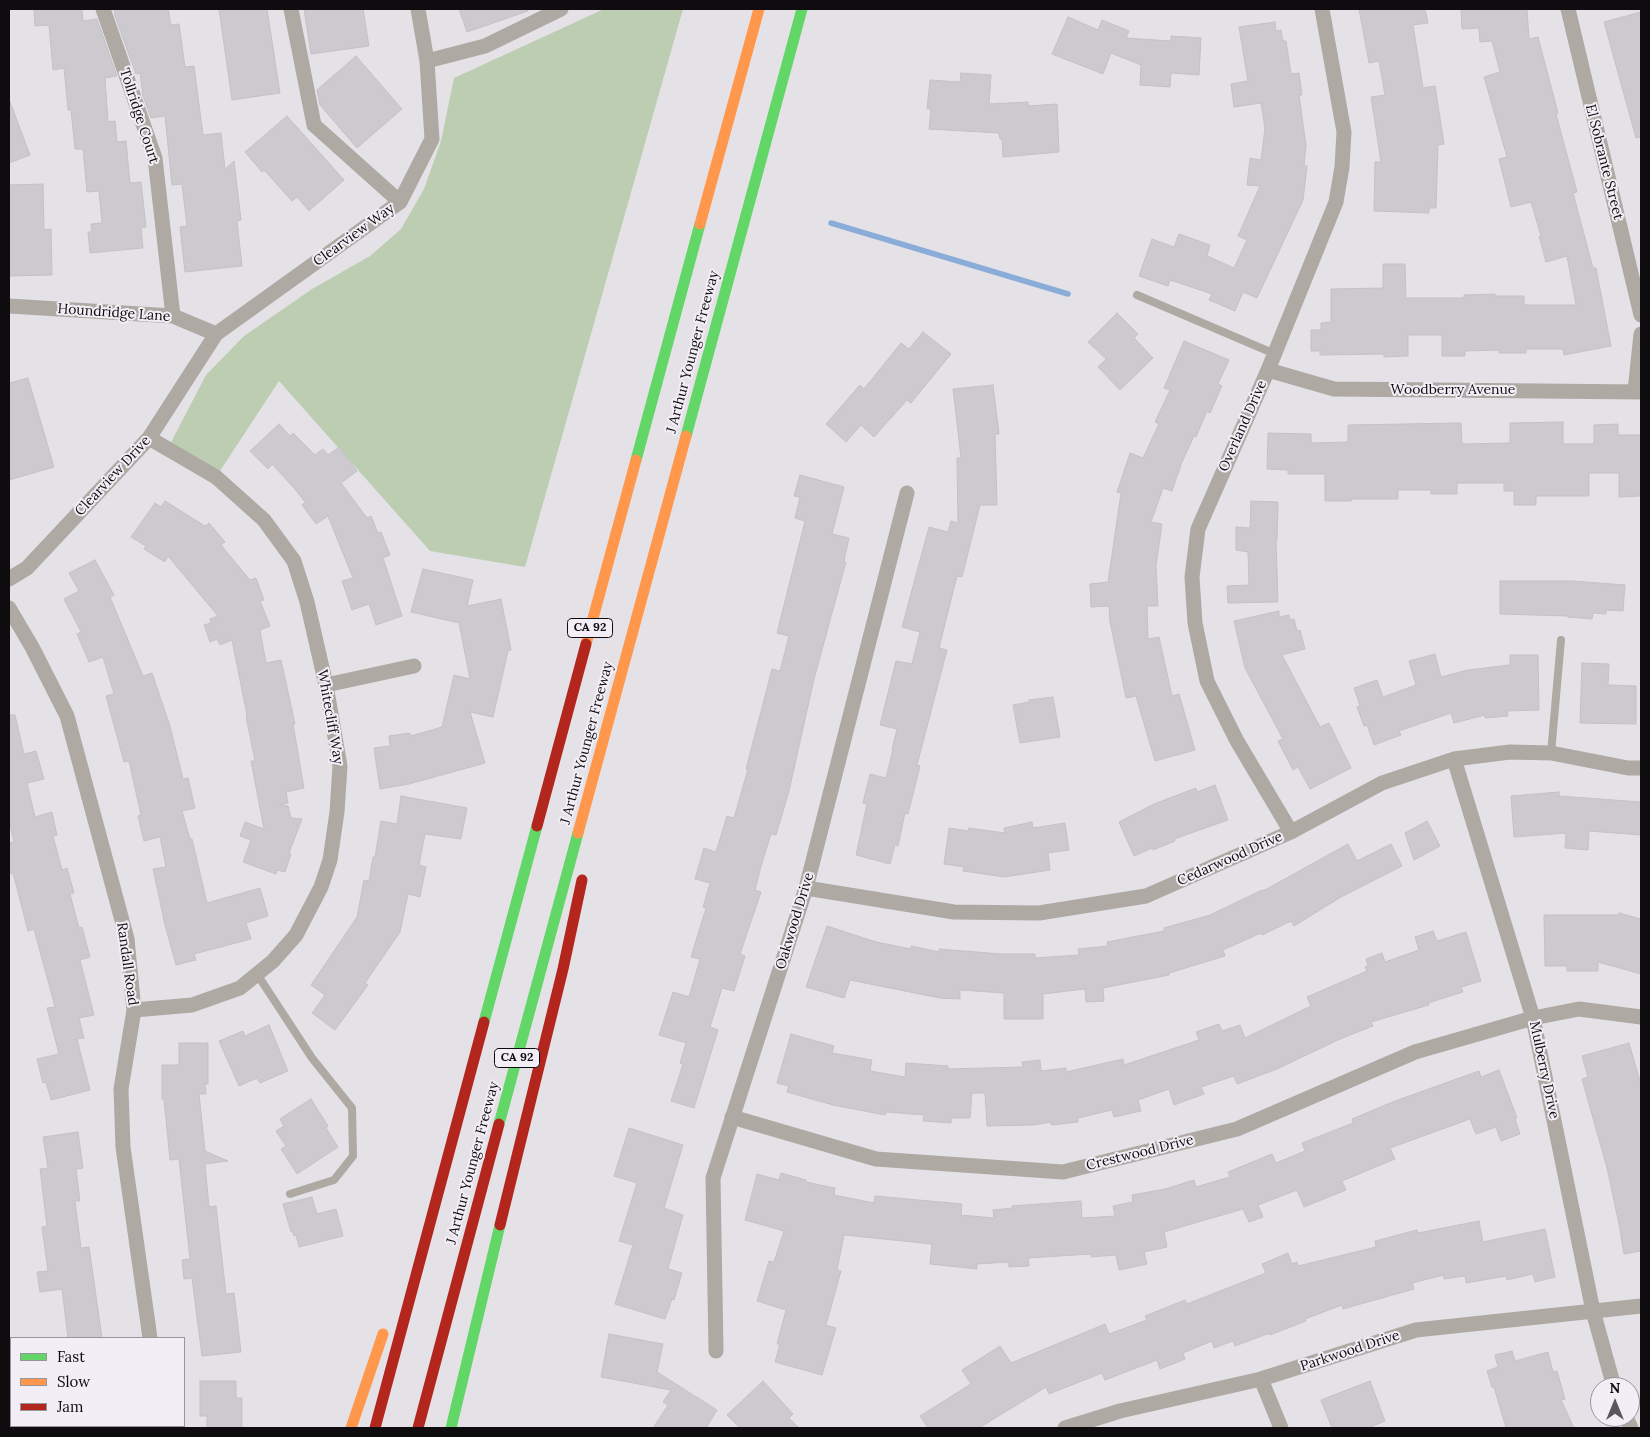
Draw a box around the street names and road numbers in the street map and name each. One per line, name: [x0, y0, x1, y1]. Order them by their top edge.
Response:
street label: Tollridge Court: [116, 66, 162, 166]
street label: El Sobrante Street: [1582, 103, 1626, 221]
street label: Clearview Way: [310, 200, 398, 270]
street label: J Arthur Younger Freeway: [663, 269, 723, 435]
street label: Houndridge Lane: [57, 301, 171, 325]
street label: Overland Drive: [1215, 378, 1271, 474]
street label: Woodberry Avenue: [1391, 382, 1515, 398]
street label: Clearview Drive: [72, 433, 154, 519]
road number: CA 92: [568, 618, 612, 638]
street label: J Arthur Younger Freeway: [557, 660, 617, 826]
street label: Whitecliff Way: [313, 668, 347, 766]
street label: Cedarwood Drive: [1175, 828, 1285, 890]
street label: Oakwood Drive: [772, 871, 818, 971]
street label: Randall Road: [113, 921, 141, 1007]
street label: Mulberry Drive: [1525, 1020, 1563, 1120]
road number: CA 92: [494, 1048, 540, 1068]
street label: J Arthur Younger Freeway: [443, 1080, 503, 1246]
street label: Crestwood Drive: [1085, 1132, 1195, 1174]
street label: Parkwood Drive: [1298, 1327, 1402, 1375]

